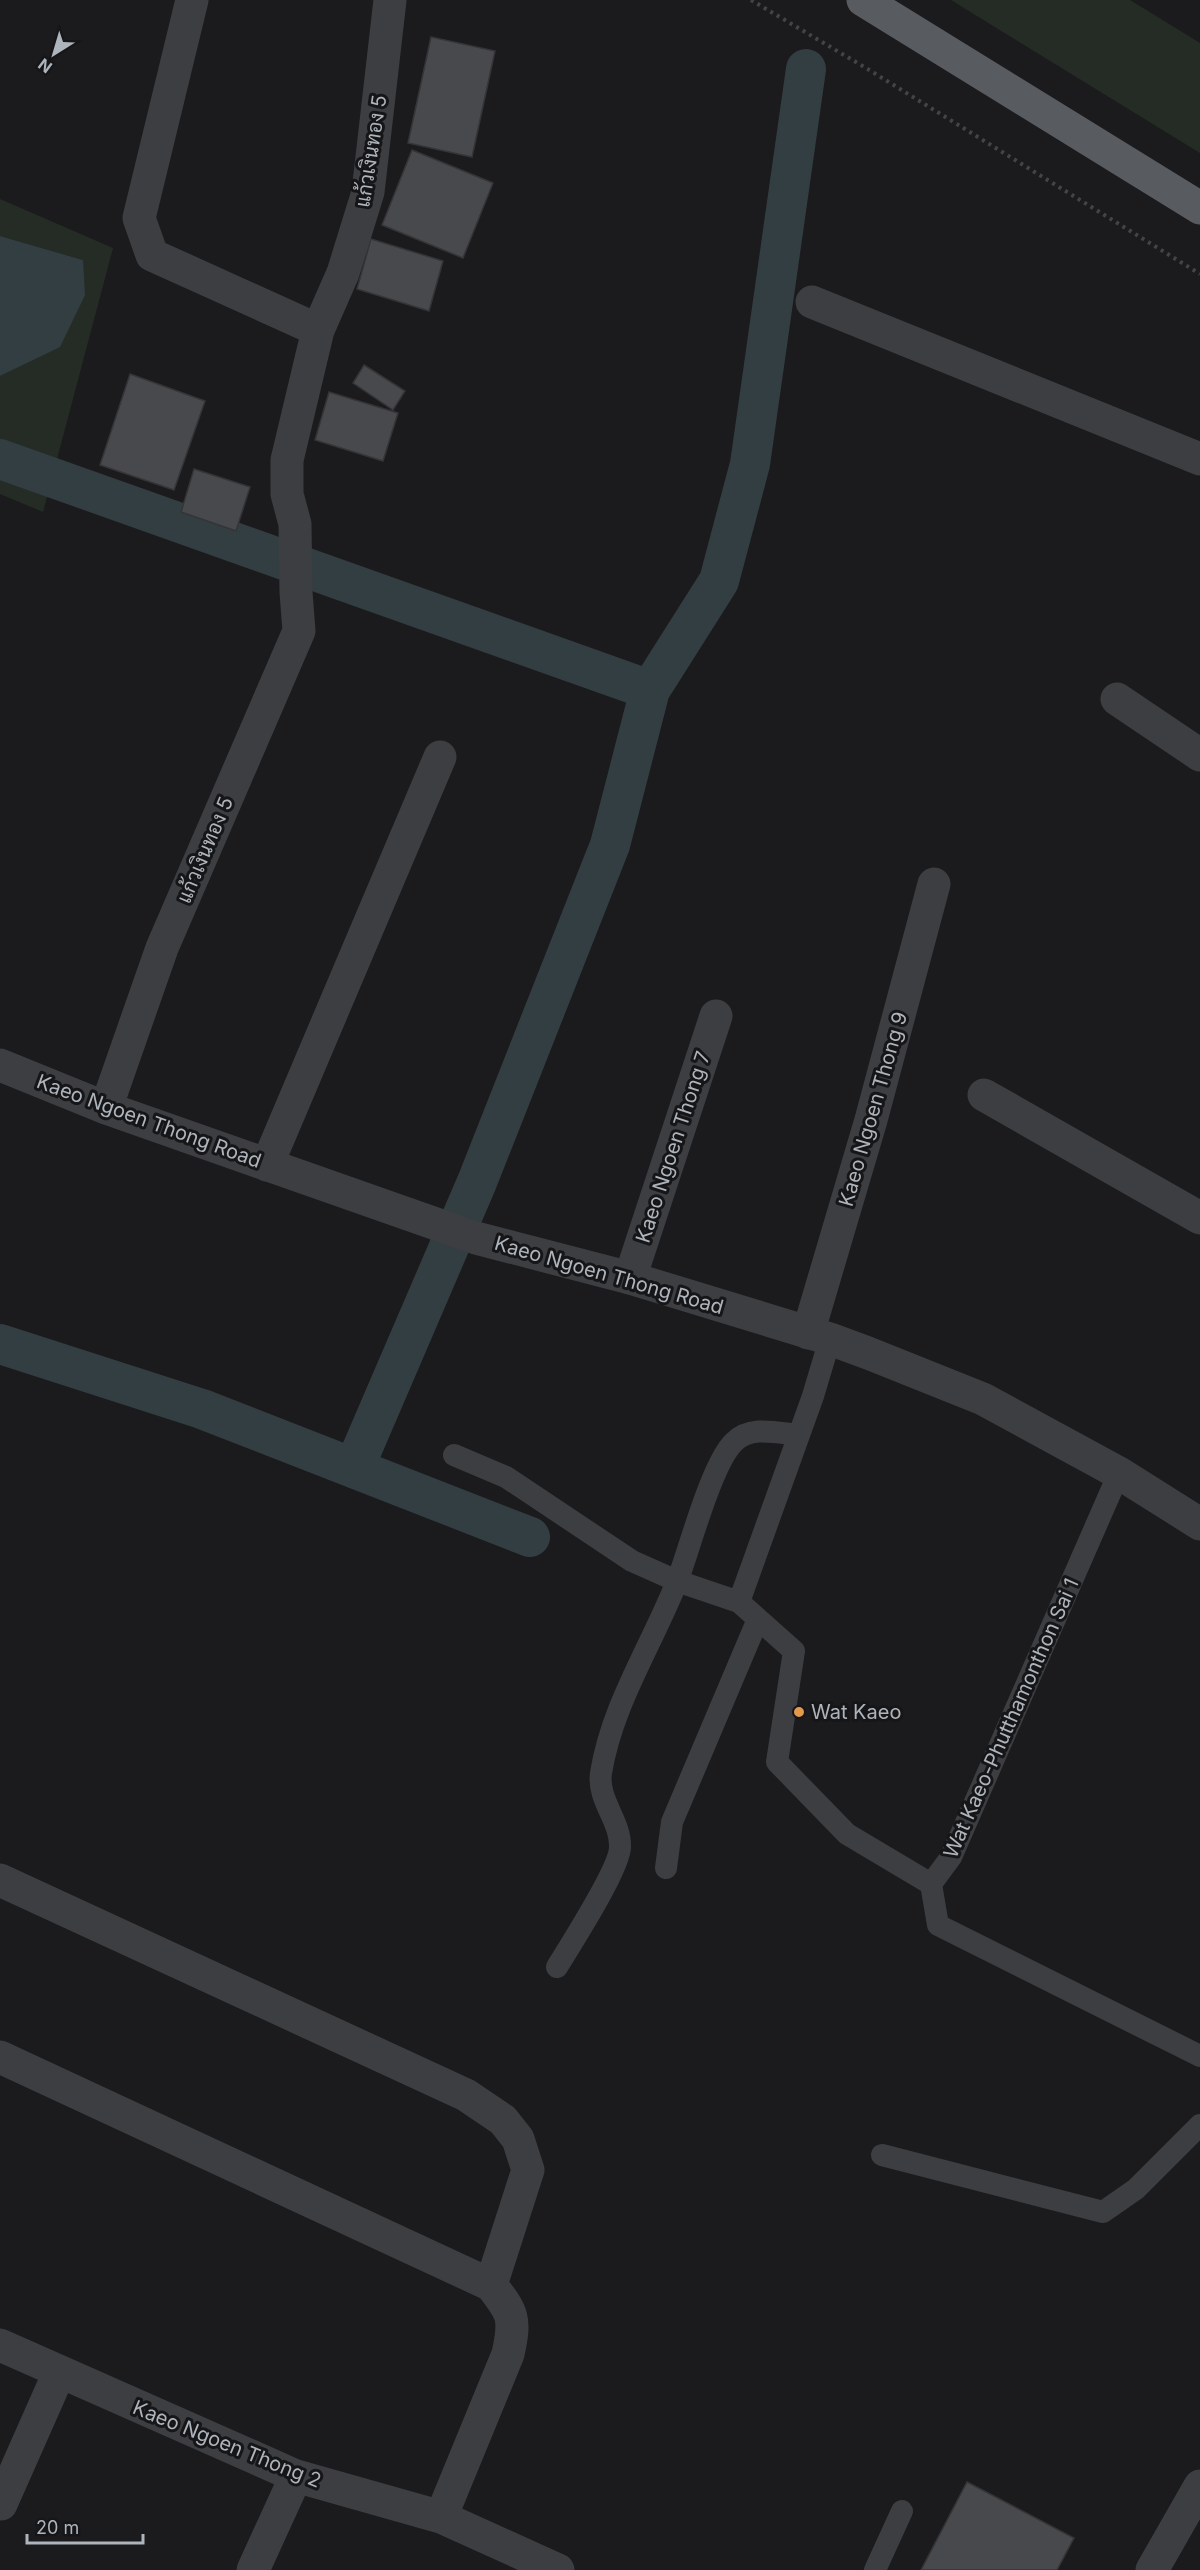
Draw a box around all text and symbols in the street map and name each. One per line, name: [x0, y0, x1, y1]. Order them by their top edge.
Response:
north arrow: [24, 24, 84, 84]
text: N: [34, 54, 56, 78]
street label: แก้วเงินทอง 5: [350, 93, 392, 209]
street label: แก้วเงินทอง 5: [172, 793, 238, 907]
street label: Kaeo Ngoen Thong 9: [834, 1009, 912, 1209]
street label: Kaeo Ngoen Thong 7: [631, 1048, 715, 1246]
street label: Kaeo Ngoen Thong Road: [34, 1069, 264, 1173]
street label: Kaeo Ngoen Thong Road: [492, 1231, 726, 1319]
street label: Wat Kaeo-Phutthamonthon Sai 1: [938, 1574, 1084, 1862]
place label: Wat Kaeo: [811, 1700, 901, 1724]
marker: Wat Kaeo: [792, 1705, 806, 1719]
street label: Kaeo Ngoen Thong 2: [129, 2395, 325, 2493]
scale bar: [27, 2507, 142, 2545]
text: 20 m: [36, 2517, 79, 2538]

